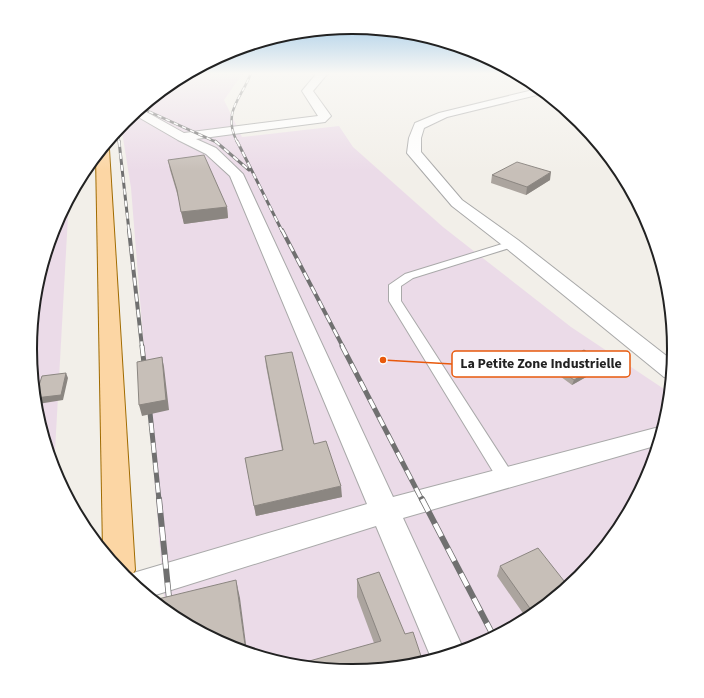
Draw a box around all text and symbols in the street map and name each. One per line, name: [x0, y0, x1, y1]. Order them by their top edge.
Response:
callout: La Petite Zone Industrielle: [452, 351, 630, 377]
text: La Petite Zone Industrielle: [460, 354, 622, 374]

